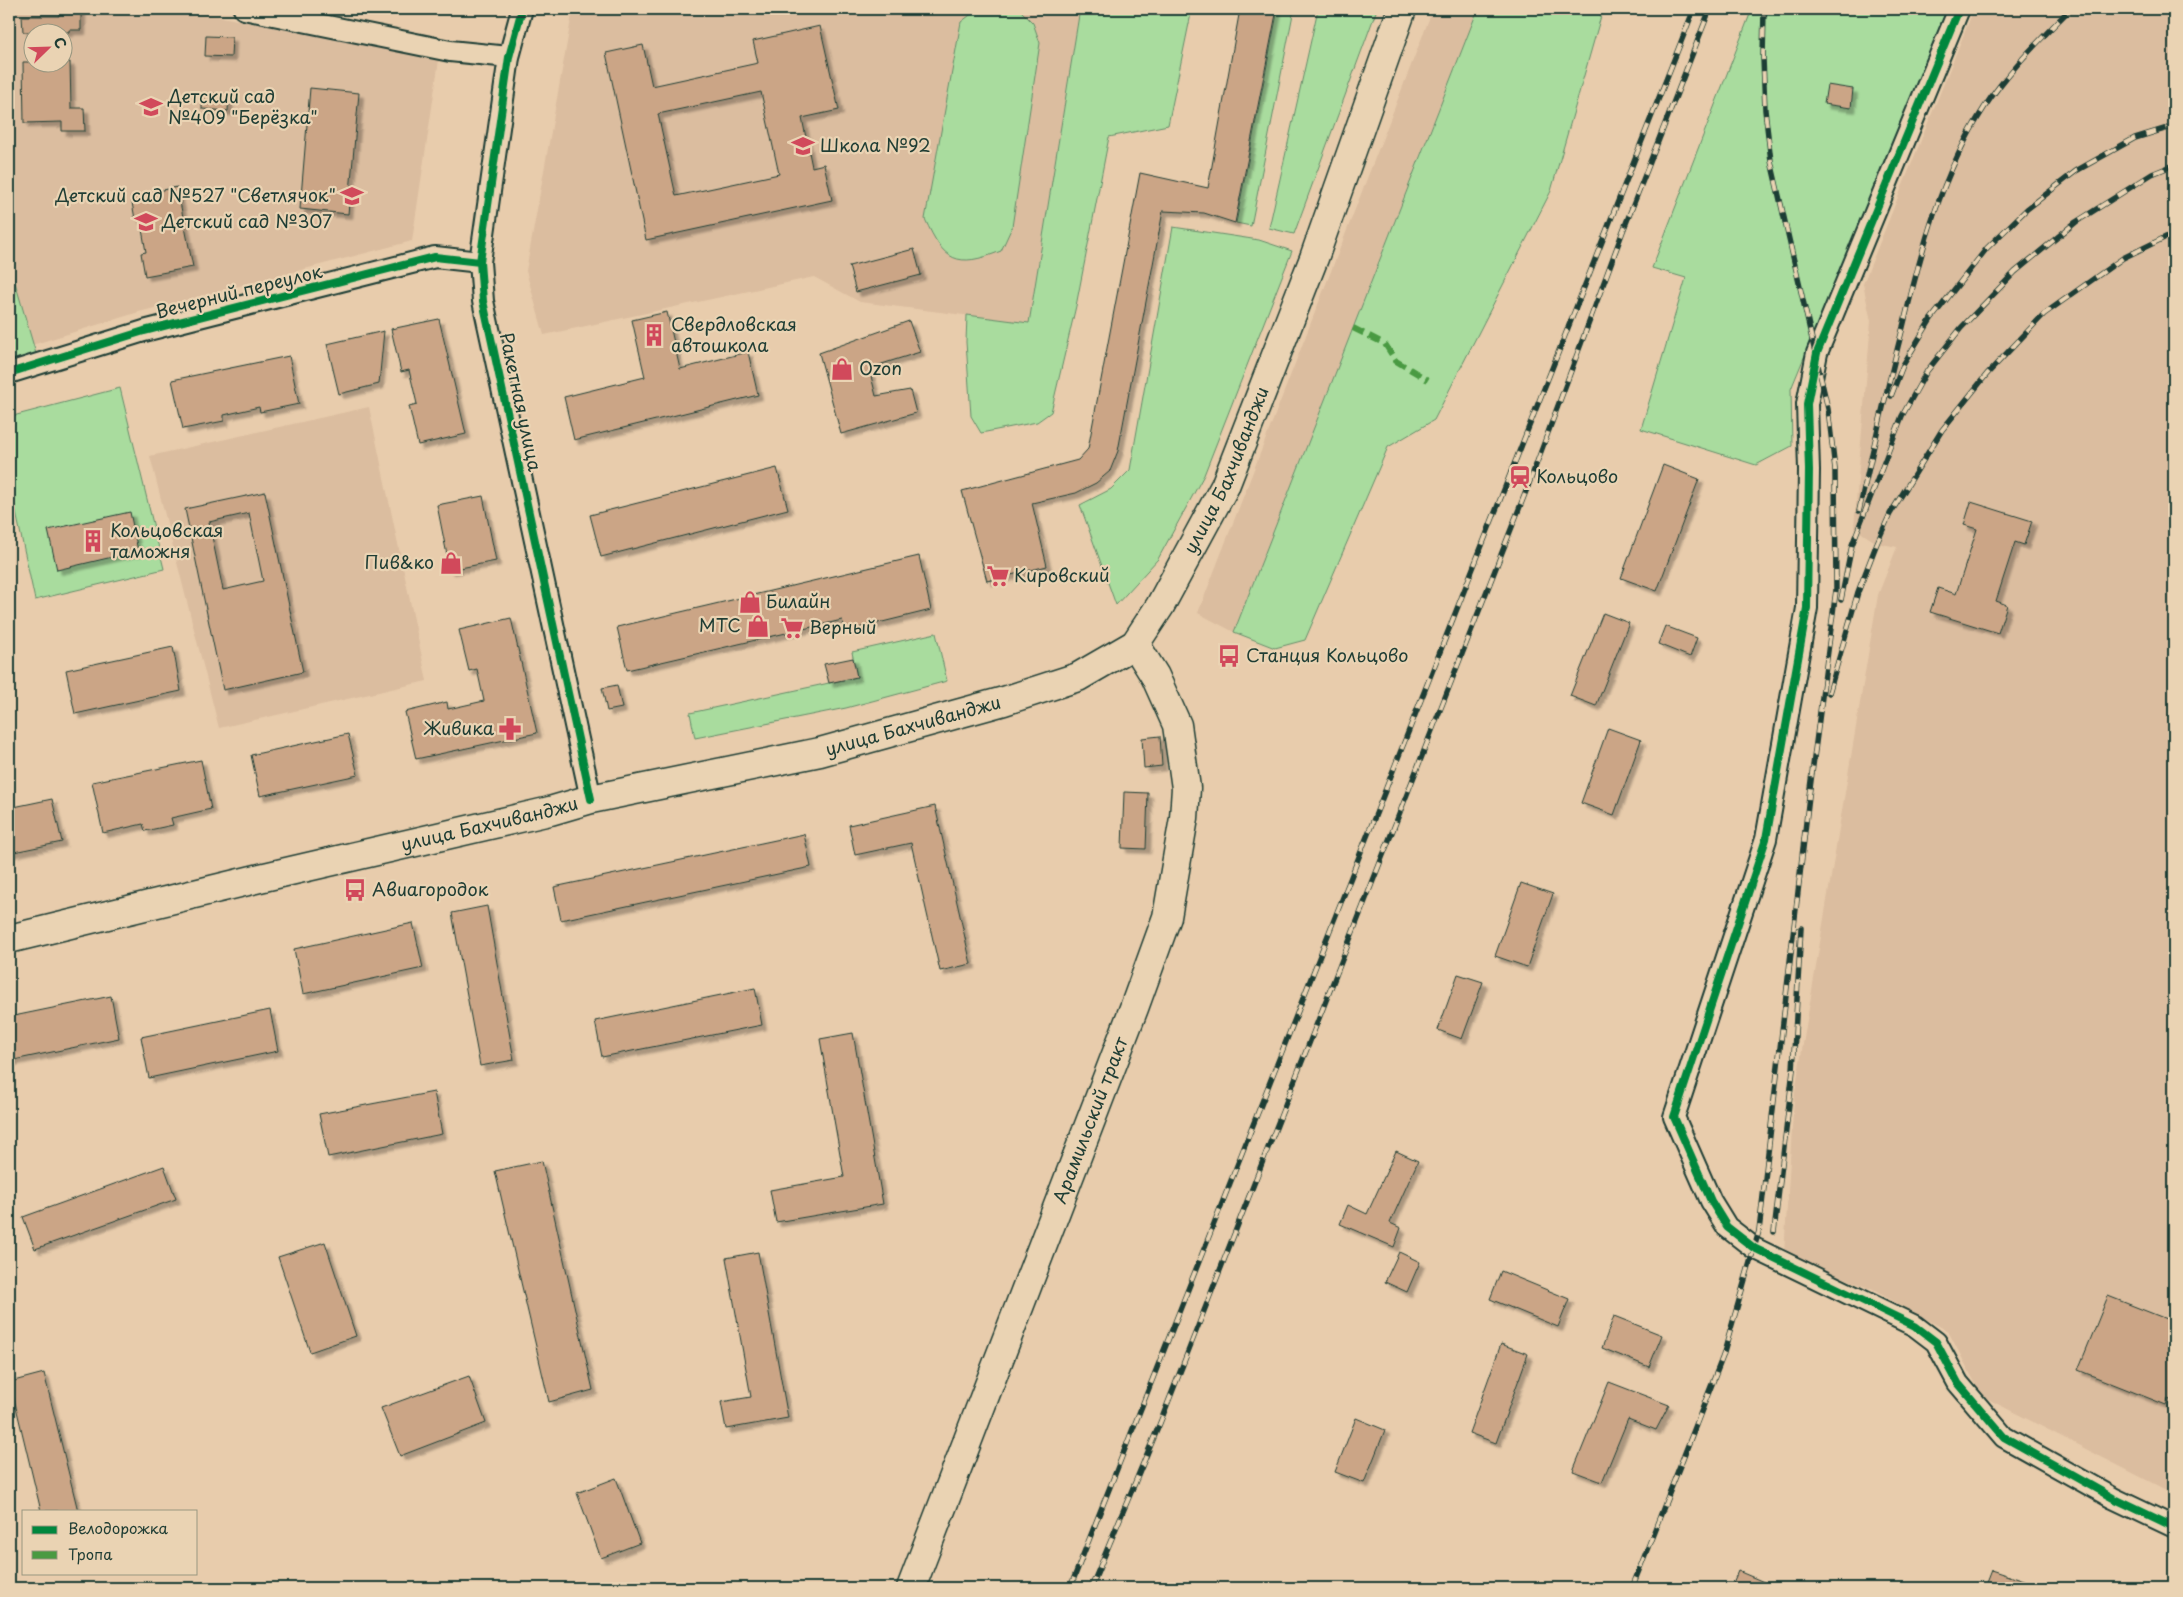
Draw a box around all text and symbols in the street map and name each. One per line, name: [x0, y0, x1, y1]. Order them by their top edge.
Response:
north arrow: [22, 22, 72, 72]
text: С: [49, 34, 72, 52]
place label: Детский сад №409 "Берёзка": [167, 82, 318, 130]
school or university icon: Детский сад №409 "Берёзка": [138, 94, 164, 120]
place label: Школа №92: [820, 131, 931, 158]
school or university icon: Школа №92: [790, 133, 816, 159]
place label: Детский сад №527 "Светлячок": [54, 181, 336, 208]
school or university icon: Детский сад №527 "Светлячок": [339, 183, 365, 209]
place label: Детский сад №307: [161, 207, 332, 234]
school or university icon: Детский сад №307: [133, 209, 159, 235]
street label: Вечерний переулок: [153, 257, 325, 324]
place label: Свердловская автошкола: [671, 310, 797, 358]
building icon: Свердловская автошкола: [641, 322, 667, 348]
street label: Ракетная улица: [494, 330, 550, 474]
place label: Ozon: [859, 354, 902, 381]
shop icon: Ozon: [829, 356, 855, 382]
street label: улица Бахчиванджи: [1176, 382, 1275, 558]
place label: Кольцово: [1536, 462, 1618, 489]
station icon: Кольцово: [1507, 464, 1533, 490]
place label: Кольцовская таможня: [110, 516, 223, 564]
building icon: Кольцовская таможня: [80, 528, 106, 554]
place label: Пив&ко: [364, 548, 434, 575]
shop icon: Пив&ко: [438, 550, 464, 576]
place label: Кировский: [1014, 561, 1110, 588]
supermarket icon: Кировский: [985, 563, 1011, 589]
place label: Билайн: [766, 587, 830, 614]
shop icon: Билайн: [737, 589, 763, 615]
place label: МТС: [699, 611, 741, 638]
shop icon: МТС: [745, 613, 771, 639]
place label: Верный: [809, 613, 876, 640]
supermarket icon: Верный: [779, 615, 805, 641]
place label: Станция Кольцово: [1246, 641, 1409, 668]
bus stop icon: Станция Кольцово: [1216, 643, 1242, 669]
street label: улица Бахчиванджи: [822, 688, 1003, 762]
place label: Живика: [423, 714, 495, 741]
pharmacy icon: Живика: [497, 716, 523, 742]
street label: улица Бахчиванджи: [398, 789, 581, 857]
place label: Авиагородок: [372, 875, 489, 902]
bus stop icon: Авиагородок: [342, 877, 368, 903]
street label: Арамильский тракт: [1045, 1032, 1134, 1207]
legend: [22, 1510, 198, 1574]
text: Велодорожка: [68, 1516, 169, 1539]
text: Тропа: [68, 1542, 113, 1565]

